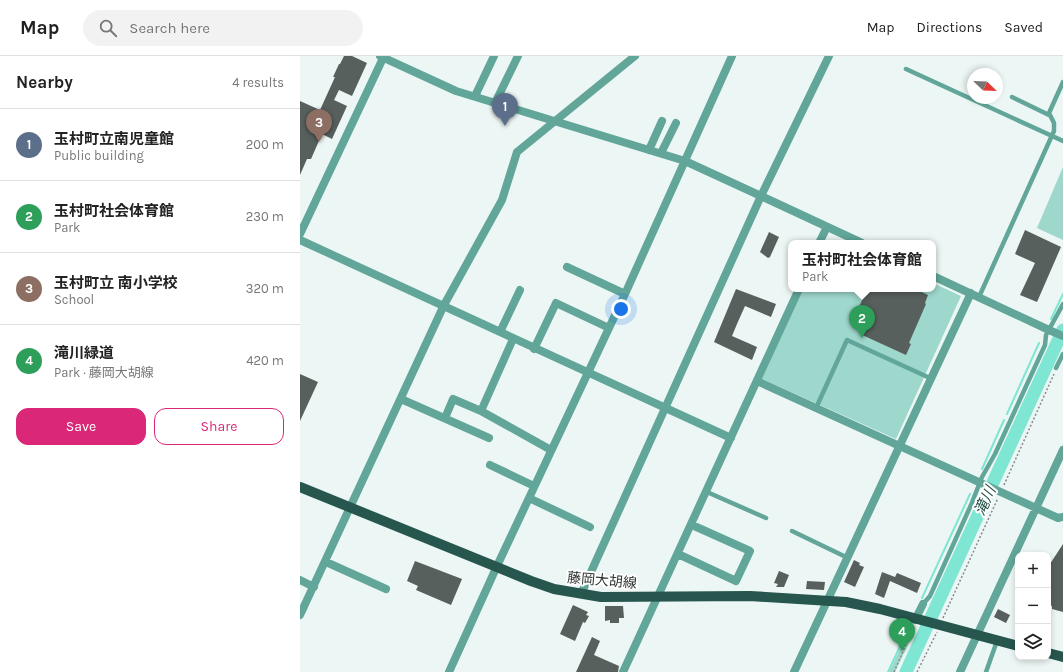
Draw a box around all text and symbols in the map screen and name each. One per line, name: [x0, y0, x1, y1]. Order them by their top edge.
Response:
search box: [83, 10, 363, 46]
text: Map: [20, 17, 59, 39]
icon: search: [97, 17, 119, 39]
text: Search here: [129, 19, 210, 37]
text: Map: [867, 19, 895, 36]
text: Directions: [917, 19, 982, 36]
text: Saved: [1004, 19, 1043, 36]
north arrow: [967, 68, 1003, 104]
text: Nearby: [16, 72, 73, 92]
text: 4 results: [232, 75, 284, 90]
pin: 1: [492, 93, 518, 126]
pin: 3: [306, 109, 332, 142]
text: 玉村町立南児童館: [54, 130, 174, 148]
text: 1: [27, 137, 31, 152]
text: 200 m: [246, 137, 284, 152]
text: Public building: [54, 148, 144, 163]
text: 玉村町社会体育館: [54, 202, 174, 220]
text: 2: [25, 209, 33, 224]
text: 230 m: [246, 209, 284, 224]
text: Park: [54, 220, 80, 235]
popup: [788, 240, 936, 292]
text: 玉村町社会体育館: [802, 251, 922, 269]
text: Park: [802, 269, 828, 284]
text: 玉村町立 南小学校: [54, 274, 178, 292]
text: 3: [25, 281, 33, 296]
text: 320 m: [246, 281, 284, 296]
text: School: [54, 292, 94, 307]
your location: [611, 299, 631, 319]
pin: 2: [849, 305, 875, 338]
text: 滝川緑道: [54, 344, 114, 362]
text: 4: [25, 353, 33, 368]
text: 420 m: [246, 353, 284, 368]
text: Park · 藤岡大胡線: [54, 365, 154, 380]
button: Save: [16, 408, 146, 445]
button: Share: [154, 408, 284, 445]
water label: 滝川: [971, 482, 1000, 518]
map controls: [1015, 552, 1051, 660]
button: +: [1015, 552, 1051, 588]
street label: 藤岡大胡線: [566, 569, 638, 592]
button: −: [1015, 588, 1051, 624]
pin: 4: [889, 618, 915, 651]
button: layers: [1015, 624, 1051, 660]

